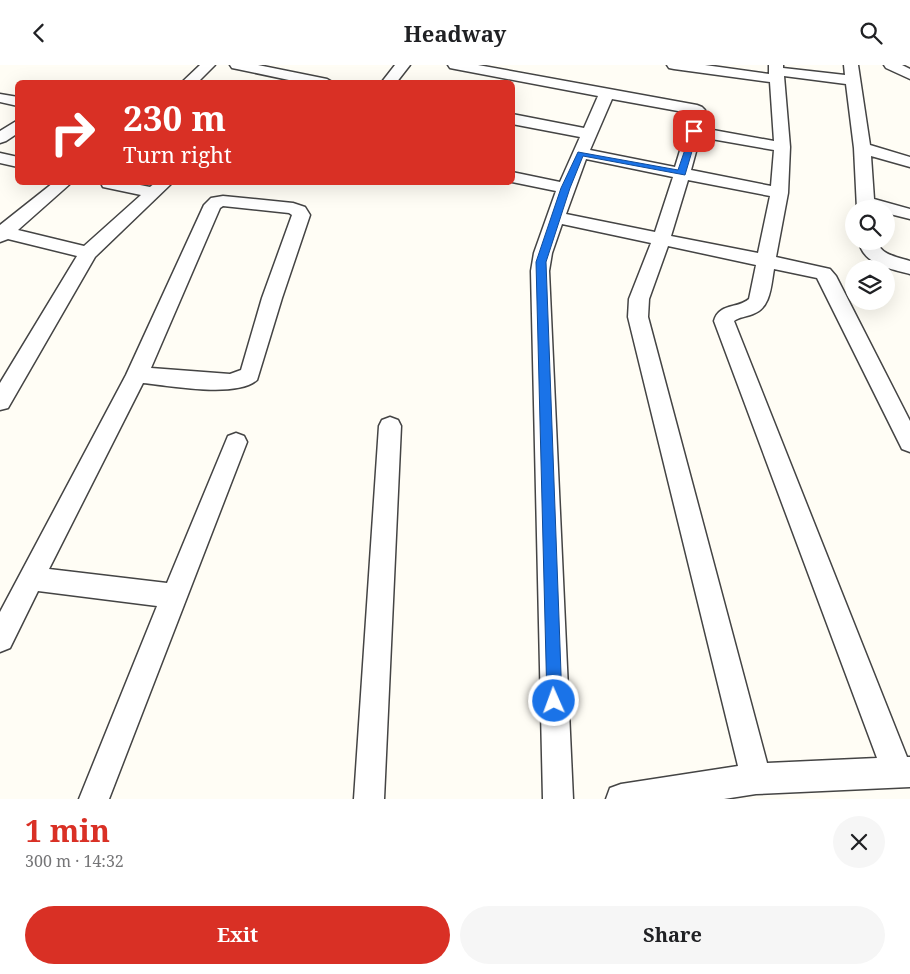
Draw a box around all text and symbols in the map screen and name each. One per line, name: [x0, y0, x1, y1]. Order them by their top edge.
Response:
text: Headway: [404, 18, 506, 48]
icon: back: [25, 19, 53, 47]
icon: search: [857, 19, 885, 47]
text: 230 m: [123, 94, 226, 141]
icon: right: [40, 100, 105, 165]
pin: [673, 110, 715, 152]
icon: arrive: [680, 117, 708, 145]
text: Turn right: [123, 139, 232, 169]
map controls: [845, 200, 895, 310]
button: search: [845, 200, 895, 250]
button: layers: [845, 260, 895, 310]
position arrow: [527, 674, 579, 726]
text: 1 min: [25, 810, 110, 851]
button: close: [833, 816, 885, 868]
text: 300 m · 14:32: [25, 850, 124, 872]
button: Exit: [25, 906, 450, 964]
button: Share: [460, 906, 885, 964]

